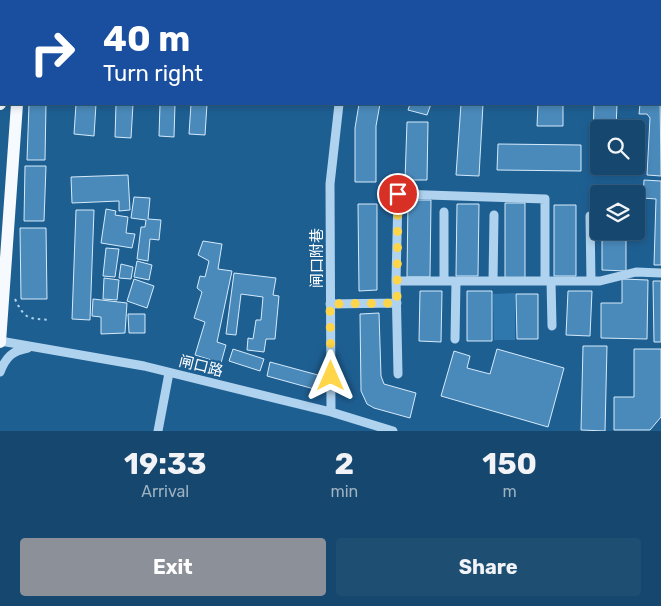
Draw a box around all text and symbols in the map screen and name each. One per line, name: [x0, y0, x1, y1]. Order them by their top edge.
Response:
text: 40 m: [103, 18, 190, 60]
icon: right: [20, 20, 85, 85]
text: Turn right: [103, 60, 203, 87]
map controls: [590, 120, 645, 240]
button: search: [590, 120, 645, 175]
pin: [377, 173, 419, 215]
icon: arrive: [384, 180, 412, 208]
button: layers: [590, 185, 645, 240]
street label: 闸口附巷: [308, 228, 326, 288]
position arrow: [304, 349, 356, 401]
street label: 闸口路: [177, 352, 225, 380]
text: 19:33: [124, 446, 206, 482]
text: 2: [335, 446, 354, 482]
text: 150: [482, 446, 537, 482]
text: Arrival: [141, 482, 189, 501]
text: min: [330, 482, 358, 501]
text: m: [502, 482, 517, 501]
button: Exit: [20, 538, 326, 596]
button: Share: [336, 538, 641, 596]

